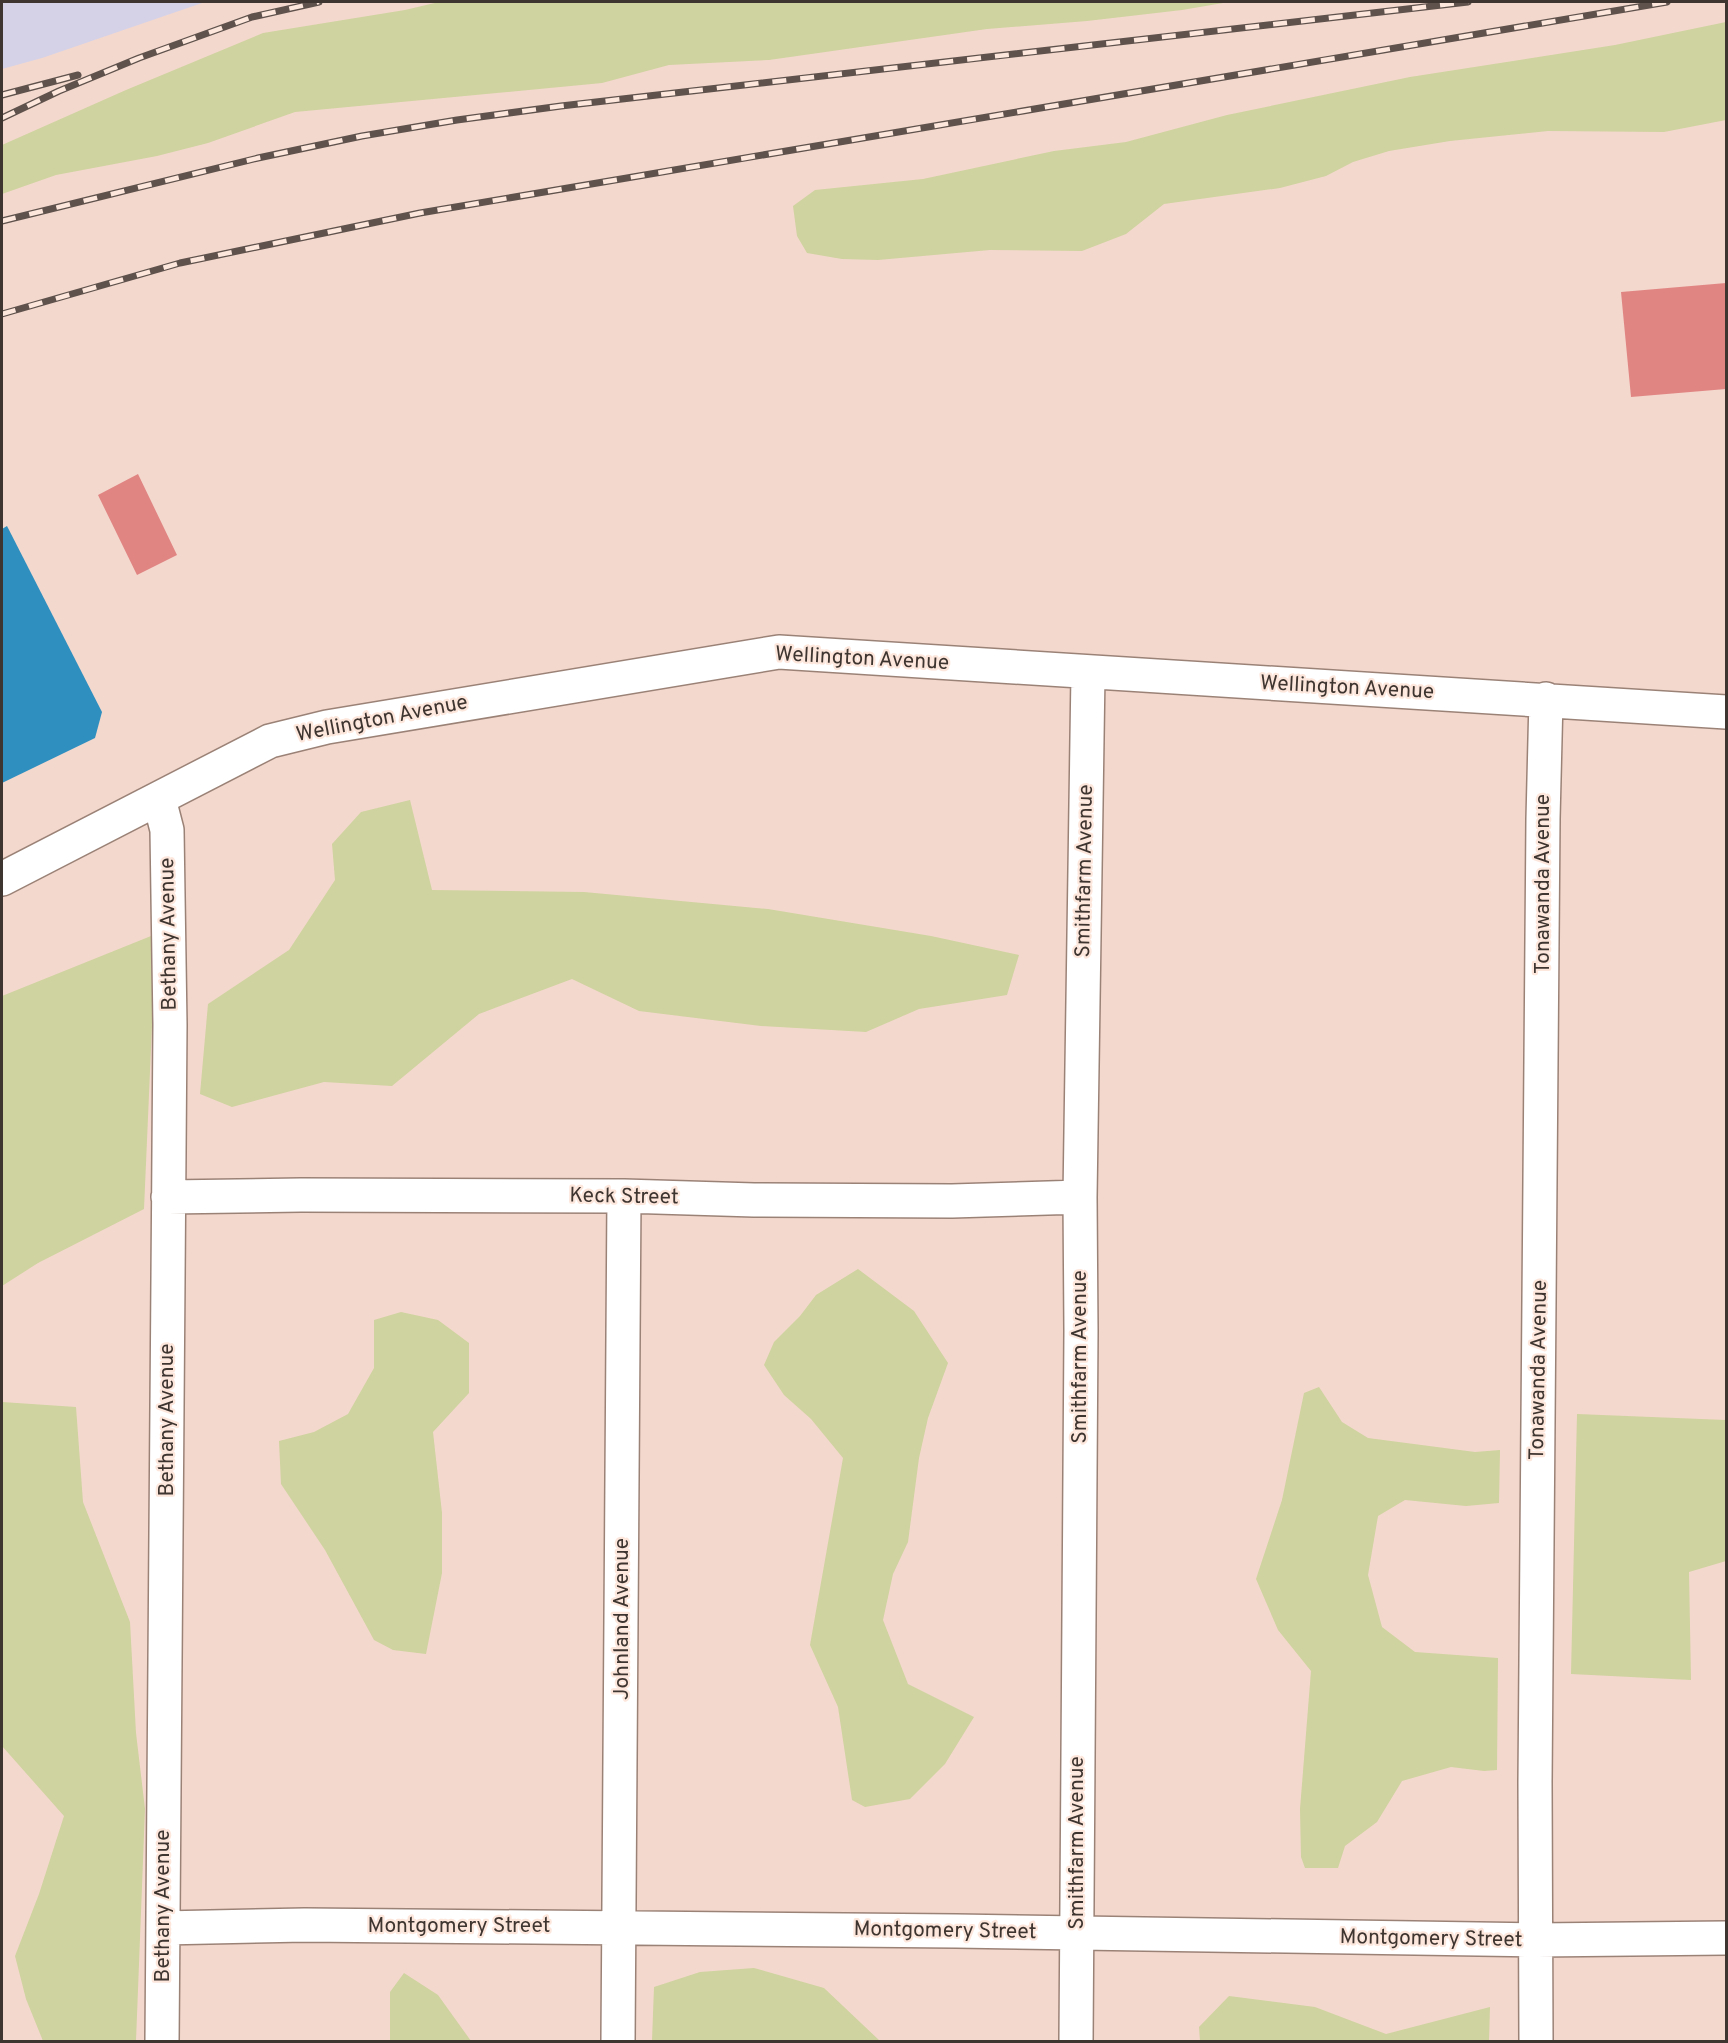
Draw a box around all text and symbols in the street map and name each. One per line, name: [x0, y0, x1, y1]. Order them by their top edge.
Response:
street label: Wellington Avenue: [774, 641, 950, 677]
street label: Wellington Avenue: [1259, 670, 1435, 706]
street label: Wellington Avenue: [294, 689, 470, 749]
street label: Smithfarm Avenue: [1070, 784, 1100, 958]
street label: Tonawanda Avenue: [1530, 794, 1557, 974]
street label: Bethany Avenue: [154, 857, 184, 1011]
street label: Keck Street: [569, 1183, 679, 1211]
street label: Smithfarm Avenue: [1067, 1270, 1094, 1444]
street label: Tonawanda Avenue: [1524, 1280, 1554, 1460]
street label: Bethany Avenue: [154, 1343, 181, 1497]
street label: Johnland Avenue: [609, 1538, 636, 1700]
street label: Smithfarm Avenue: [1064, 1756, 1091, 1930]
street label: Bethany Avenue: [150, 1829, 177, 1983]
street label: Montgomery Street: [368, 1913, 550, 1940]
street label: Montgomery Street: [853, 1916, 1037, 1946]
street label: Montgomery Street: [1339, 1924, 1523, 1954]

